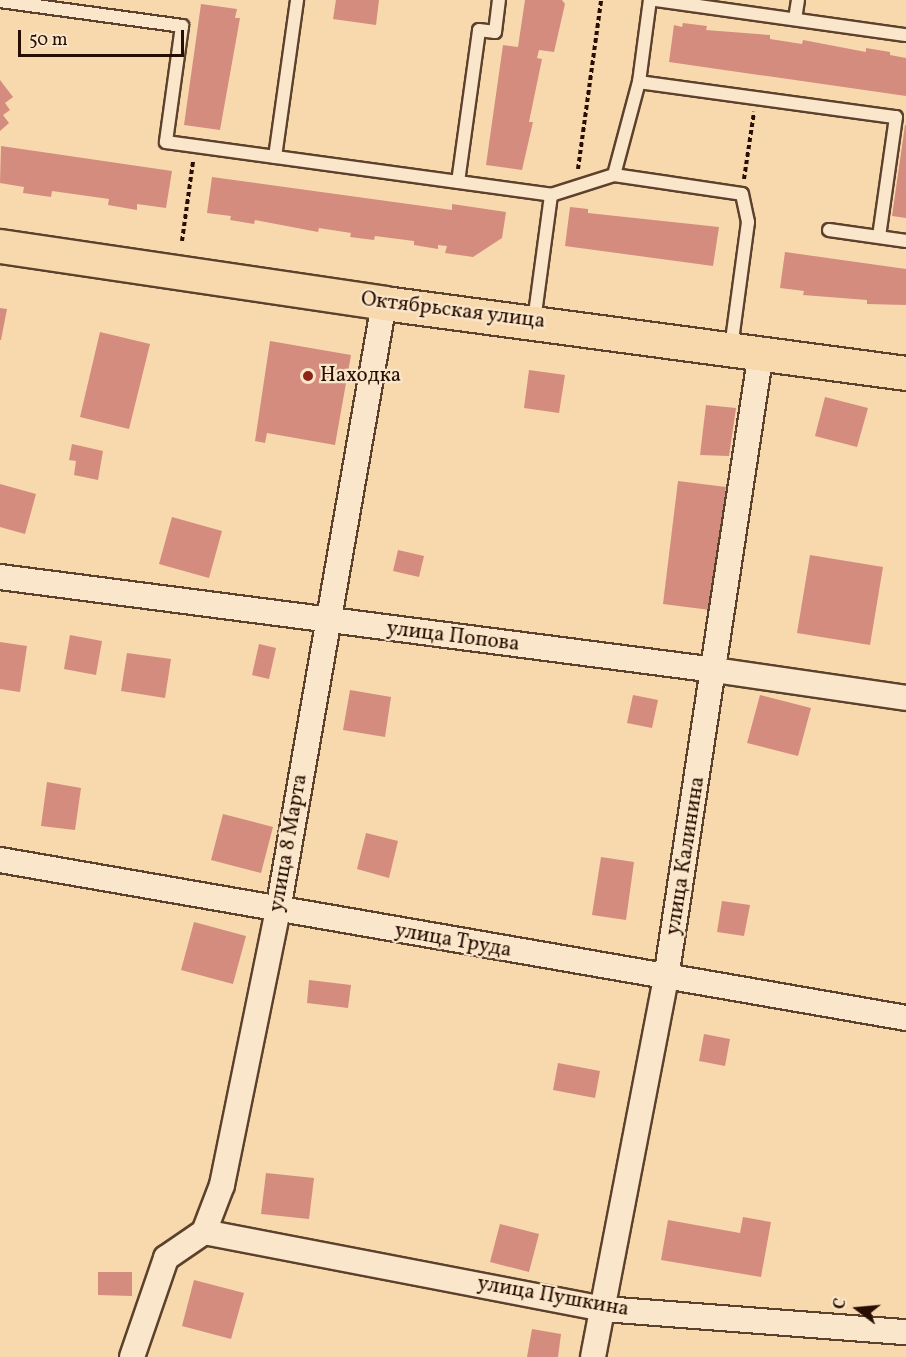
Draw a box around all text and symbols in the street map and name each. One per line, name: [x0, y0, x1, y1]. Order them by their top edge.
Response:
scale bar: [21, 18, 188, 56]
text: 50 m: [29, 28, 68, 53]
street label: Октябрьская улица: [359, 287, 547, 335]
place label: Находка: [320, 363, 401, 389]
marker: Находка: [301, 369, 315, 383]
street label: улица Попова: [385, 616, 521, 658]
street label: улица 8 Марта: [264, 772, 314, 914]
street label: улица Калинина: [661, 775, 711, 937]
street label: улица Труда: [392, 918, 514, 964]
street label: улица Пушкина: [475, 1271, 631, 1323]
north arrow: [828, 1279, 888, 1339]
text: С: [829, 1296, 853, 1312]

